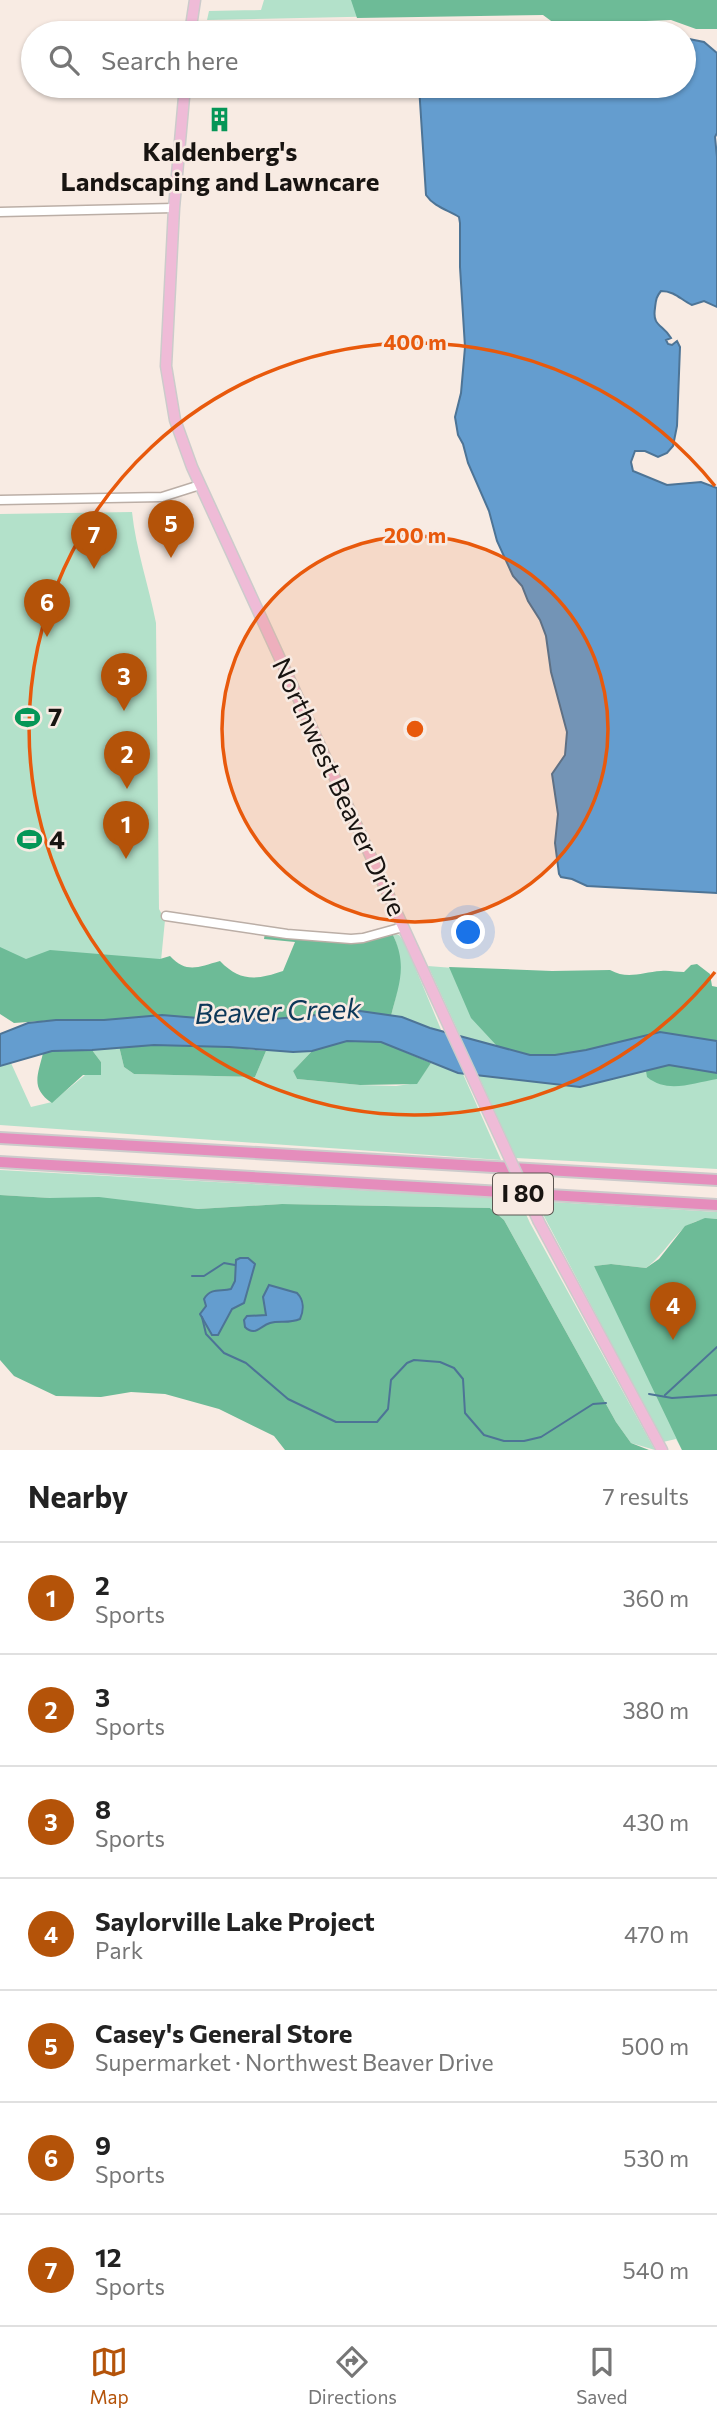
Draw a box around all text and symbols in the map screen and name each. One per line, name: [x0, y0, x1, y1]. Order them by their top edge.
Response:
search box: [21, 21, 696, 98]
icon: search: [45, 41, 83, 79]
text: Search here: [101, 44, 239, 75]
building icon: Kaldenberg's Landscaping and Lawncare: [206, 106, 234, 134]
place label: Kaldenberg's Landscaping and Lawncare: [61, 135, 379, 196]
text: 400 m: [383, 329, 447, 354]
pin: 5: [148, 500, 194, 558]
pin: 7: [71, 511, 117, 569]
text: 200 m: [384, 522, 446, 547]
pin: 6: [24, 579, 70, 637]
pin: 3: [101, 653, 147, 711]
street label: Northwest Beaver Drive: [267, 653, 414, 920]
place label: 7: [48, 700, 62, 731]
sports icon: 7: [14, 703, 42, 731]
centre of rings: [403, 717, 427, 741]
pin: 2: [104, 731, 150, 789]
pin: 1: [103, 801, 149, 859]
place label: 4: [49, 823, 65, 854]
sports icon: 4: [15, 826, 43, 854]
your location: [451, 915, 485, 949]
water label: Beaver Creek: [194, 990, 363, 1030]
road number: I 80: [493, 1174, 553, 1214]
pin: 4: [650, 1282, 696, 1340]
text: Nearby: [28, 1477, 128, 1514]
text: 7 results: [602, 1482, 689, 1510]
text: 2: [95, 1569, 110, 1600]
text: 1: [46, 1584, 56, 1612]
text: 360 m: [622, 1584, 689, 1612]
text: Sports: [95, 1600, 165, 1628]
text: 3: [95, 1681, 110, 1712]
text: 2: [44, 1696, 58, 1724]
text: 380 m: [622, 1696, 689, 1724]
text: Sports: [95, 1712, 165, 1740]
text: 8: [95, 1793, 111, 1824]
text: 3: [44, 1808, 58, 1836]
text: 430 m: [623, 1808, 689, 1836]
text: Sports: [95, 1824, 165, 1852]
text: Saylorville Lake Project: [95, 1905, 375, 1936]
text: 4: [44, 1920, 58, 1948]
text: 470 m: [624, 1920, 689, 1948]
text: Park: [95, 1936, 143, 1964]
text: Casey's General Store: [95, 2017, 353, 2048]
text: 5: [44, 2032, 58, 2060]
text: 500 m: [621, 2032, 689, 2060]
text: Supermarket · Northwest Beaver Drive: [95, 2048, 494, 2076]
text: 9: [95, 2129, 111, 2160]
text: 6: [44, 2144, 58, 2172]
text: 530 m: [623, 2144, 689, 2172]
text: Sports: [95, 2160, 165, 2188]
text: 12: [95, 2241, 122, 2272]
text: 7: [45, 2256, 57, 2284]
text: 540 m: [623, 2256, 689, 2284]
text: Sports: [95, 2272, 165, 2300]
tab: Map: [90, 2343, 129, 2408]
tab: Directions: [308, 2343, 397, 2408]
tab: Saved: [576, 2343, 627, 2408]

